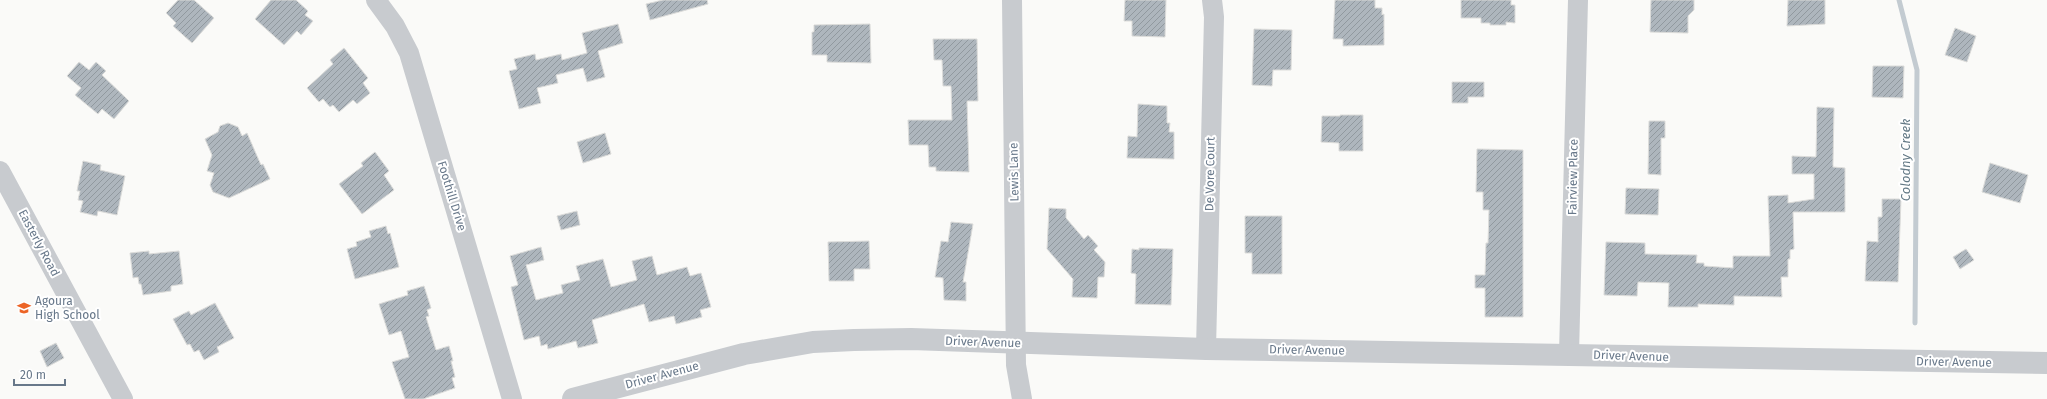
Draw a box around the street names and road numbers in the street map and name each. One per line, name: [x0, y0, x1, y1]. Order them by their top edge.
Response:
street label: De Vore Court: [1202, 136, 1218, 211]
street label: Fairview Place: [1565, 139, 1581, 215]
street label: Lewis Lane: [1006, 142, 1022, 202]
street label: Foothill Drive: [435, 159, 469, 233]
street label: Easterly Road: [16, 207, 62, 279]
street label: Driver Avenue: [945, 334, 1021, 350]
street label: Driver Avenue: [1269, 342, 1345, 358]
street label: Driver Avenue: [1593, 348, 1669, 364]
street label: Driver Avenue: [1916, 354, 1992, 370]
street label: Driver Avenue: [624, 358, 700, 392]

